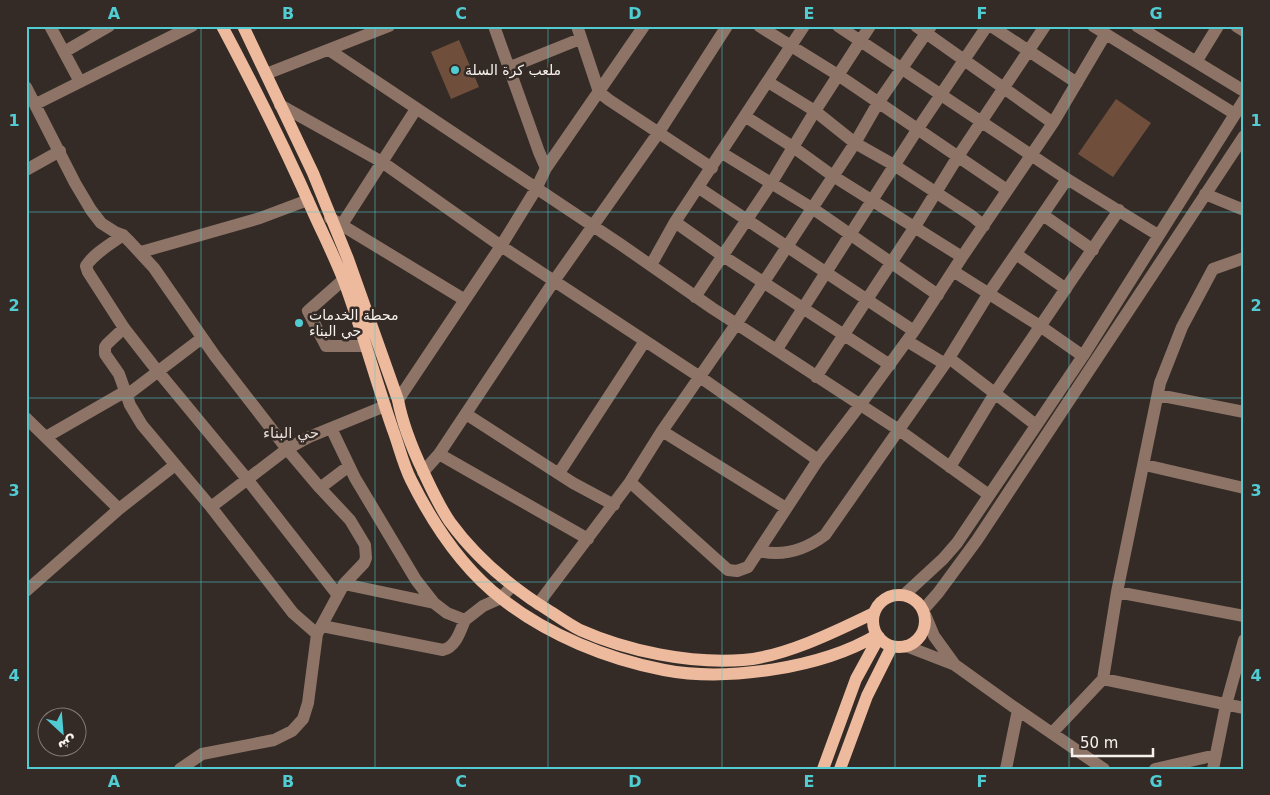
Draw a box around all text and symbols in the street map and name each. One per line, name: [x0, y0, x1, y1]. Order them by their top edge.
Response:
text: A: [108, 4, 121, 23]
text: B: [282, 4, 294, 23]
text: C: [455, 4, 467, 23]
text: D: [628, 4, 642, 23]
text: E: [804, 4, 814, 23]
text: F: [977, 4, 987, 23]
text: G: [1149, 4, 1163, 23]
place label: ملعب كرة السلة: [465, 62, 561, 79]
marker: ملعب كرة السلة: [449, 64, 461, 76]
text: 1: [8, 111, 20, 130]
text: 1: [1250, 111, 1262, 130]
text: 2: [8, 296, 20, 315]
text: 2: [1250, 296, 1262, 315]
place label: محطة الخدمات حي البناء: [309, 307, 398, 340]
marker: محطة الخدمات حي البناء: [293, 317, 305, 329]
district label: حي البناء: [263, 424, 319, 443]
text: 3: [8, 481, 20, 500]
text: 3: [1250, 481, 1262, 500]
text: 4: [8, 666, 20, 685]
text: 4: [1250, 666, 1262, 685]
north arrow: [38, 708, 88, 758]
scale bar: [1072, 725, 1154, 757]
text: ش: [56, 732, 80, 755]
text: 50 m: [1080, 734, 1118, 752]
text: A: [108, 772, 121, 791]
text: B: [282, 772, 294, 791]
text: C: [455, 772, 467, 791]
text: D: [628, 772, 642, 791]
text: E: [804, 772, 814, 791]
text: F: [977, 772, 987, 791]
text: G: [1149, 772, 1163, 791]

